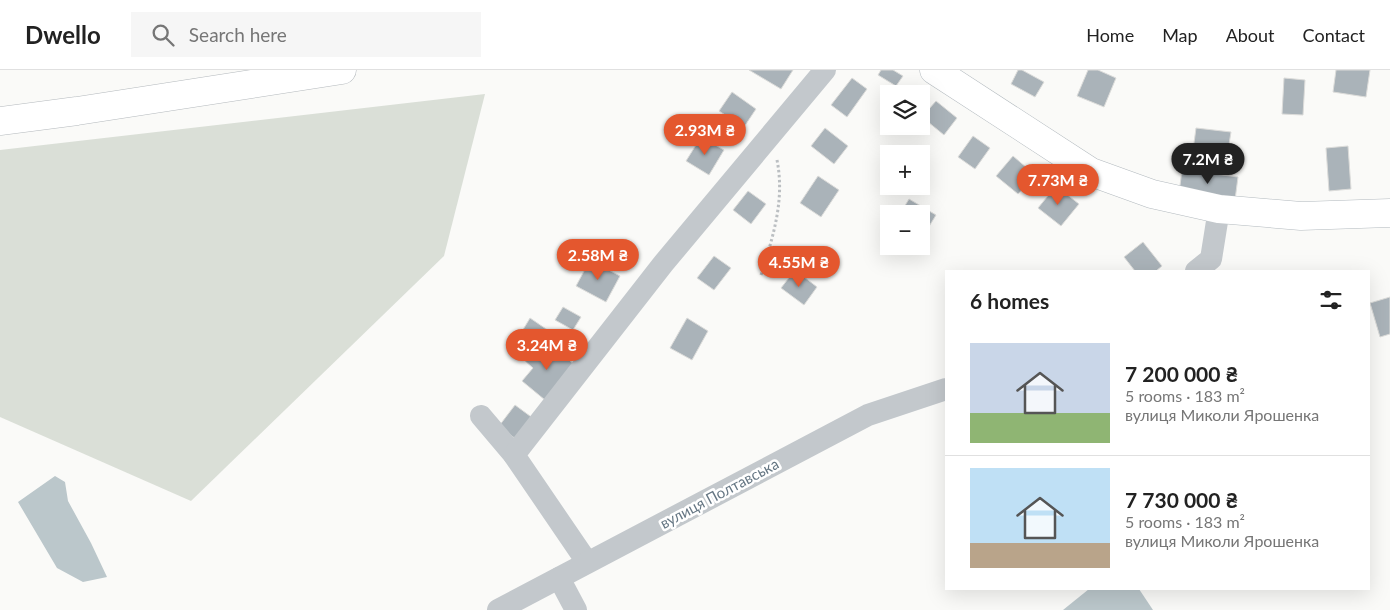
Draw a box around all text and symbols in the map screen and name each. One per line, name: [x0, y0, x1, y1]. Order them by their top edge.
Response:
search box: [131, 12, 481, 57]
text: Dwello: [25, 20, 101, 49]
icon: search: [149, 21, 177, 49]
text: Search here: [189, 23, 287, 46]
text: Home: [1086, 24, 1134, 46]
text: Map: [1162, 24, 1198, 46]
text: About: [1226, 24, 1275, 46]
text: Contact: [1303, 24, 1365, 46]
map controls: [880, 85, 930, 255]
button: layers: [880, 85, 930, 135]
pin: 2.93M ₴: [659, 114, 751, 156]
text: 2.93M ₴: [675, 120, 735, 139]
pin: 7.2M ₴: [1167, 142, 1249, 185]
button: +: [880, 145, 930, 195]
text: 7.2M ₴: [1182, 149, 1234, 168]
pin: 7.73M ₴: [1012, 164, 1104, 206]
text: 7.73M ₴: [1028, 170, 1088, 189]
button: −: [880, 205, 930, 255]
pin: 2.58M ₴: [552, 238, 644, 281]
text: 2.58M ₴: [568, 245, 628, 264]
pin: 4.55M ₴: [753, 246, 845, 288]
text: 4.55M ₴: [769, 252, 829, 271]
icon: filters: [1317, 286, 1345, 314]
text: 6 homes: [970, 288, 1049, 313]
pin: 3.24M ₴: [501, 328, 593, 371]
text: 3.24M ₴: [517, 335, 577, 354]
text: 7 200 000 ₴: [1125, 361, 1238, 386]
icon: home: [1010, 363, 1070, 423]
text: 5 rooms · 183 m²: [1125, 386, 1245, 405]
text: вулиця Миколи Ярошенка: [1125, 405, 1319, 424]
street label: вулиця Полтавська: [657, 454, 781, 532]
text: 7 730 000 ₴: [1125, 487, 1238, 512]
icon: home: [1010, 488, 1070, 548]
text: 5 rooms · 183 m²: [1125, 512, 1245, 531]
text: вулиця Миколи Ярошенка: [1125, 531, 1319, 550]

